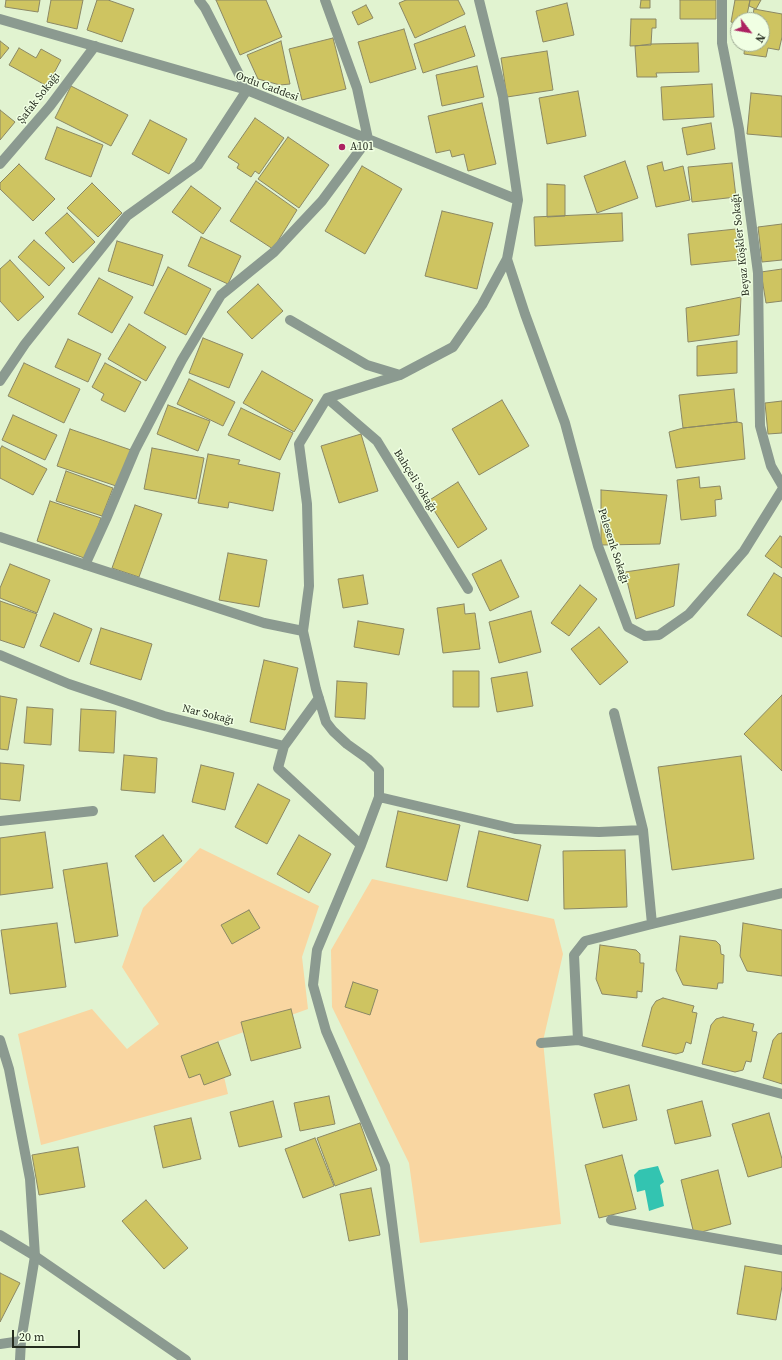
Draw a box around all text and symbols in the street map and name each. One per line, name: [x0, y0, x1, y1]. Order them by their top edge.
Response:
north arrow: [730, 12, 770, 52]
text: N: [751, 31, 768, 45]
street label: Ordu Caddesi: [234, 69, 300, 105]
street label: Şafak Sokağı: [15, 70, 63, 126]
place label: A101: [350, 140, 374, 154]
marker: A101: [337, 142, 347, 152]
street label: Beyaz Köşkler Sokağı: [729, 193, 753, 297]
street label: Bahçeli Sokağı: [391, 447, 439, 515]
street label: Pelesenk Sokağı: [595, 507, 631, 585]
street label: Nar Sokağı: [181, 702, 235, 728]
scale bar: [14, 1322, 82, 1348]
text: 20 m: [19, 1329, 45, 1345]

